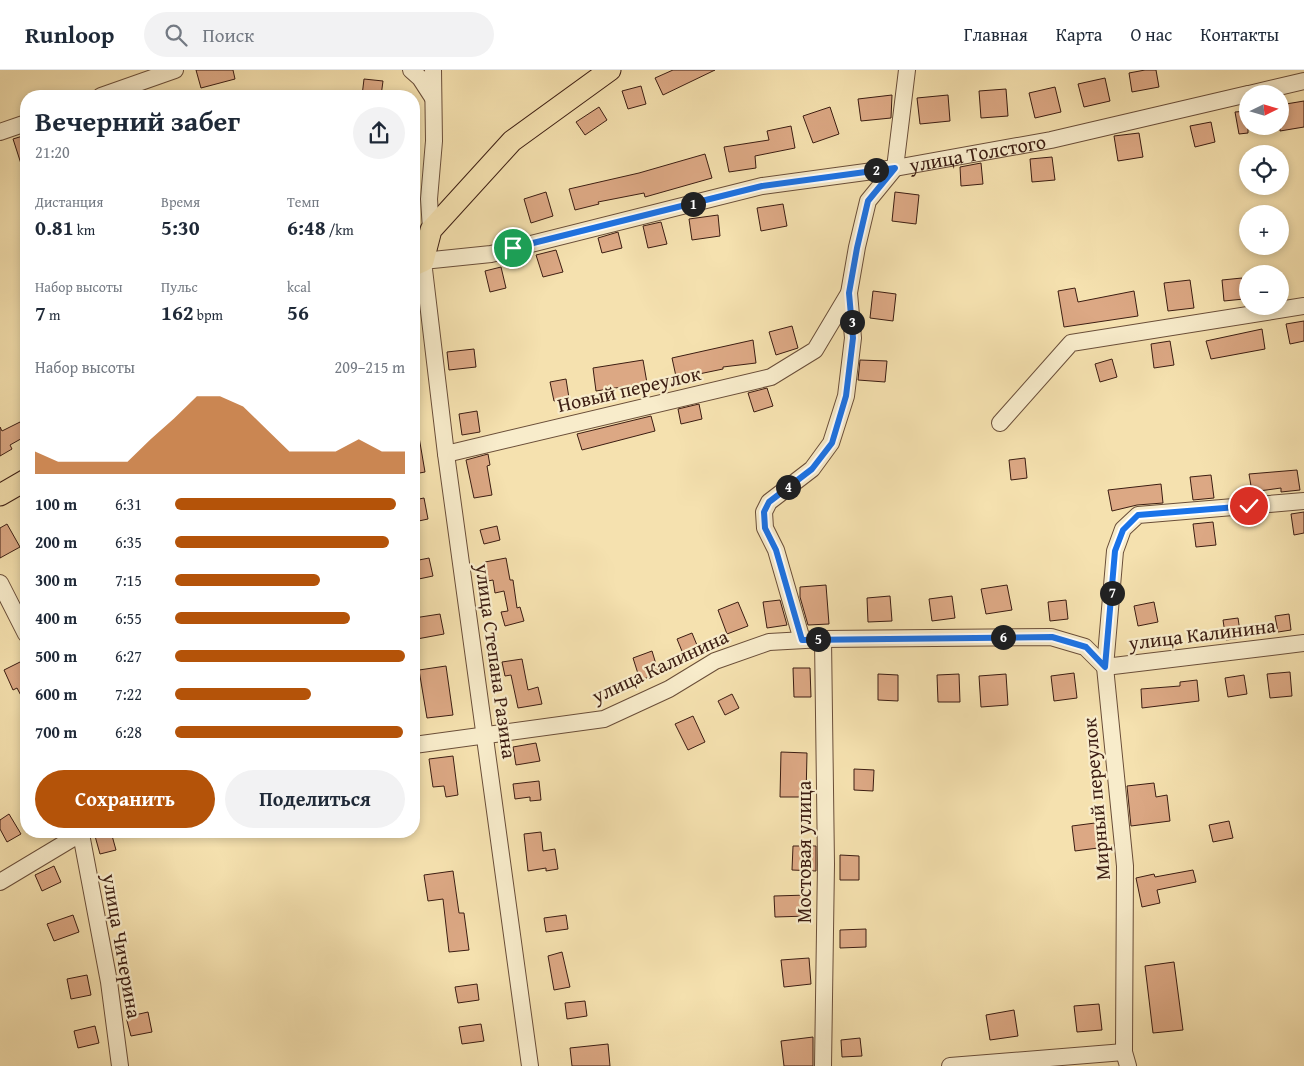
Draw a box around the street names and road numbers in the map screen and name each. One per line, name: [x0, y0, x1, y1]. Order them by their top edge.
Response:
street label: улица Толстого: [906, 126, 1048, 179]
street label: Новый переулок: [554, 358, 704, 419]
street label: улица Степана Разина: [468, 561, 525, 761]
street label: улица Калинина: [1126, 610, 1277, 657]
street label: улица Калинина: [586, 621, 733, 710]
street label: Мирный переулок: [1074, 716, 1117, 881]
street label: Мостовая улица: [789, 780, 818, 923]
street label: улица Чичерина: [95, 870, 150, 1021]

